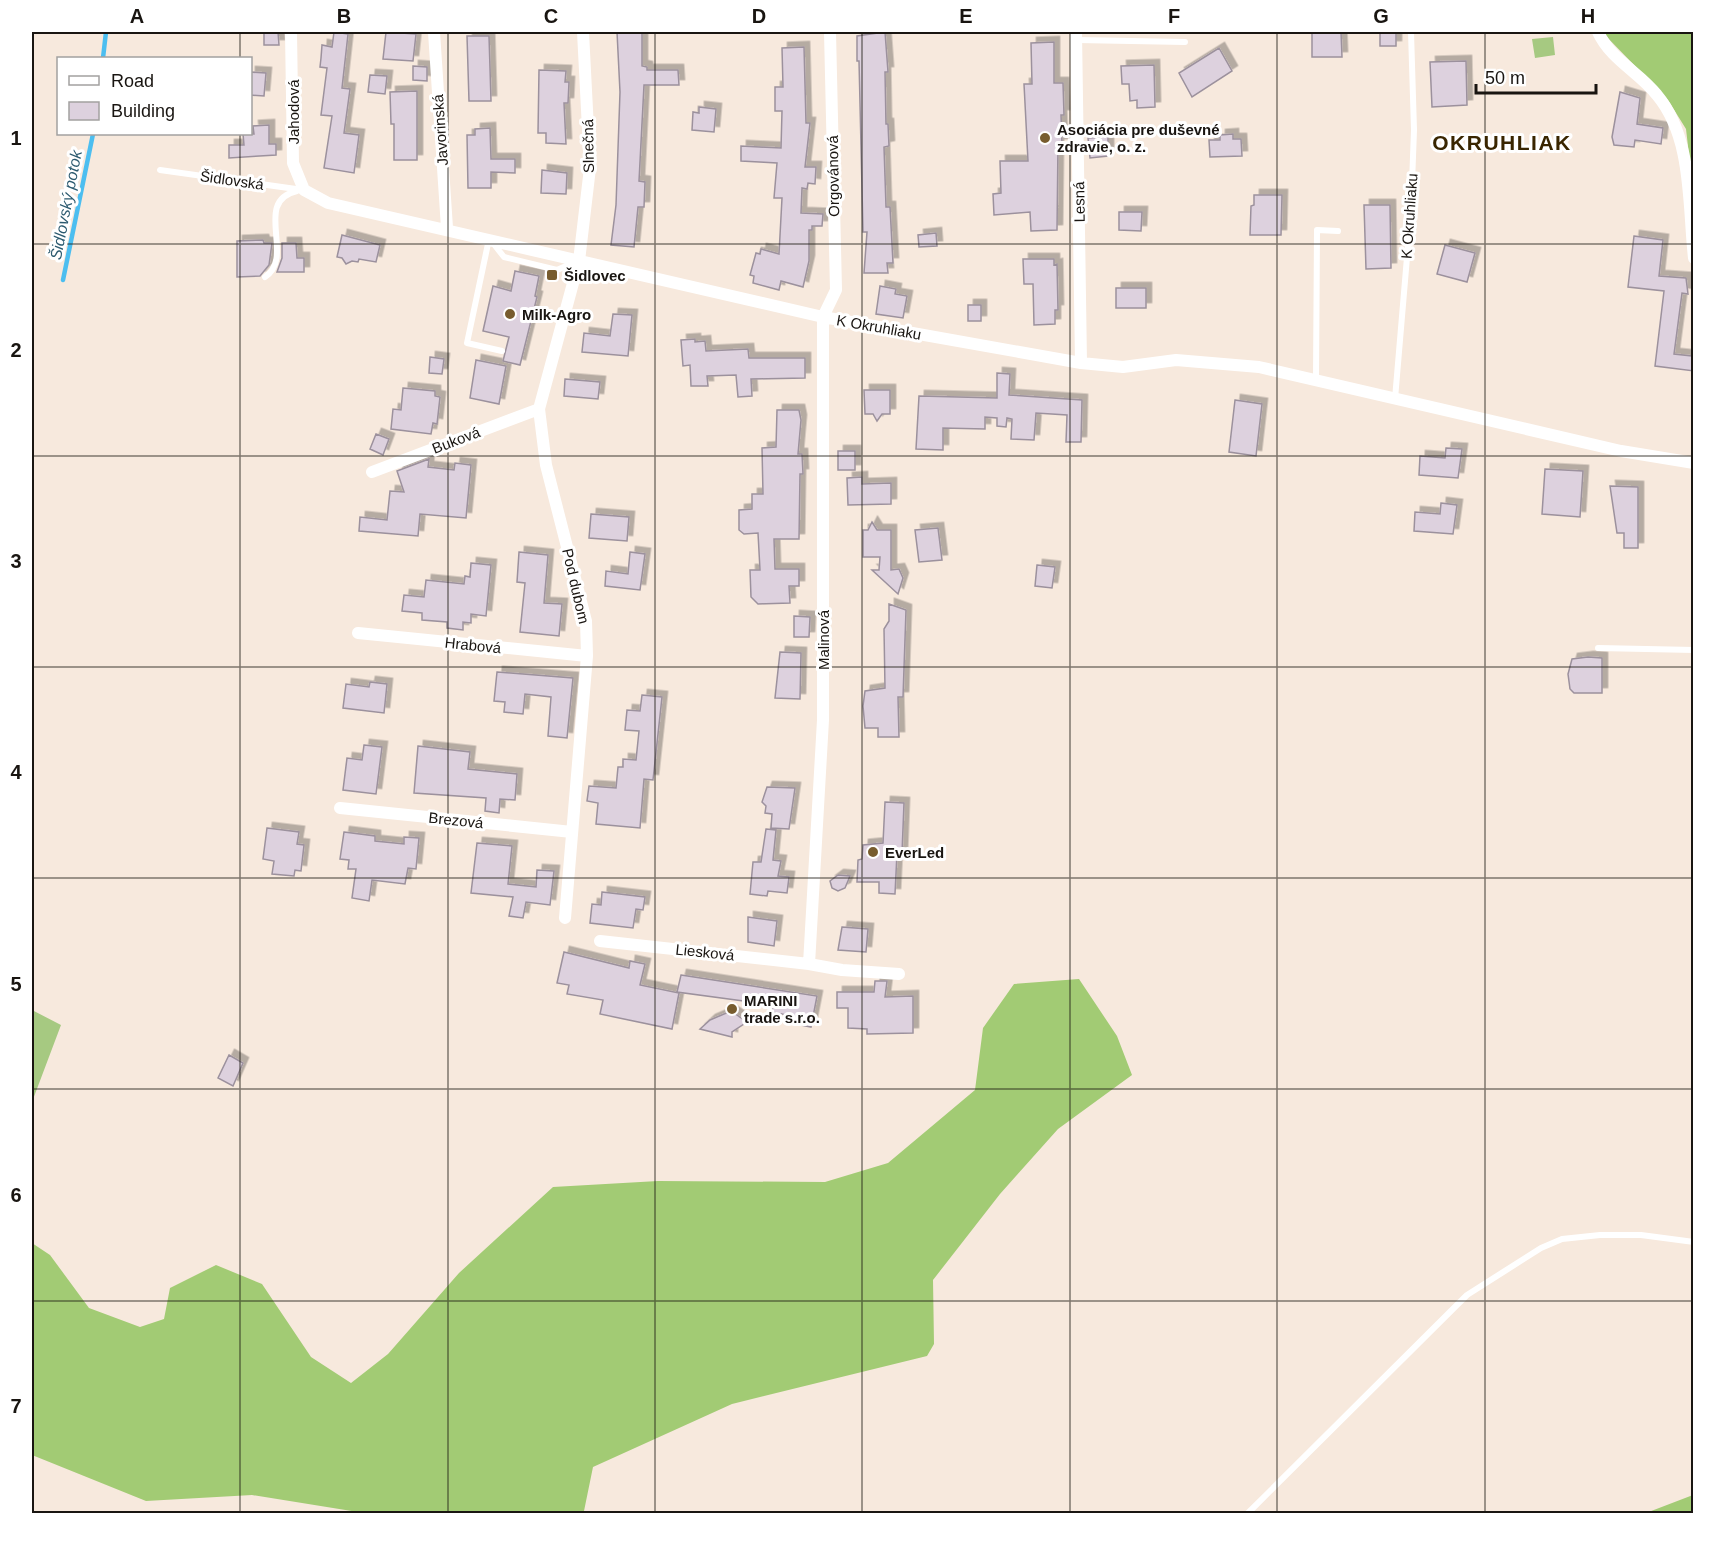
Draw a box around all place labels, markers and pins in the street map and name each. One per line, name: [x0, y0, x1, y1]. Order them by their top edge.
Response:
place label: Asociácia pre duševné zdravie, o. z.: [1057, 121, 1220, 155]
marker: Asociácia pre duševné zdravie, o. z.: [1038, 131, 1052, 145]
place label: Šidlovec: [564, 267, 626, 284]
marker: Šidlovec: [545, 268, 559, 282]
place label: Milk-Agro: [522, 306, 591, 323]
marker: Milk-Agro: [503, 307, 517, 321]
place label: EverLed: [885, 844, 944, 861]
marker: EverLed: [866, 845, 880, 859]
place label: MARINI trade s.r.o.: [744, 992, 820, 1026]
marker: MARINI trade s.r.o.: [725, 1002, 739, 1016]

